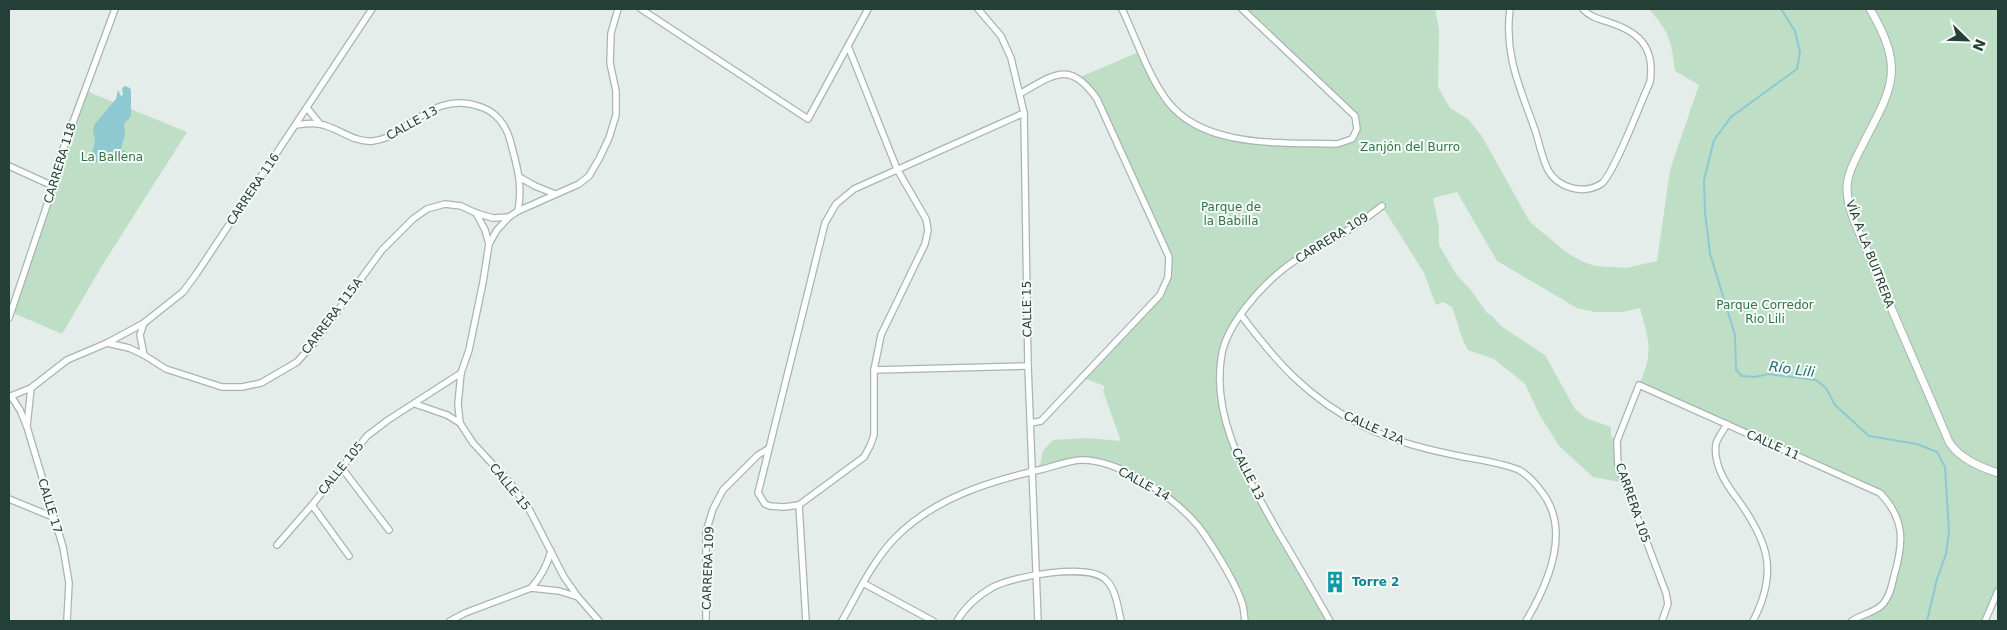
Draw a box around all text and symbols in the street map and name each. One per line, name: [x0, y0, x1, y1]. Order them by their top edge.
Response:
north arrow: [1942, 15, 1992, 65]
text: N: [1969, 37, 1989, 54]
street label: CALLE 13: [384, 103, 440, 143]
street label: CARRERA 118: [41, 121, 79, 205]
park label: Zanjón del Burro: [1360, 140, 1460, 154]
park label: La Ballena: [81, 150, 143, 164]
street label: CARRERA 116: [224, 150, 282, 228]
street label: VÍA A LA BUITRERA: [1843, 198, 1898, 311]
park label: Parque de la Babilla: [1201, 200, 1261, 228]
street label: CARRERA 109: [1293, 210, 1371, 266]
street label: CARRERA 115A: [299, 274, 366, 357]
street label: CALLE 15: [1020, 281, 1034, 337]
park label: Parque Corredor Rio Lili: [1716, 298, 1814, 326]
water label: Río Lili: [1768, 358, 1816, 380]
street label: CALLE 12A: [1342, 408, 1407, 448]
street label: CALLE 11: [1744, 427, 1802, 463]
street label: CALLE 105: [315, 439, 367, 497]
street label: CALLE 13: [1229, 446, 1267, 502]
street label: CALLE 15: [487, 461, 533, 513]
street label: CARRERA 105: [1613, 461, 1653, 545]
street label: CALLE 14: [1116, 464, 1172, 504]
street label: CALLE 17: [35, 477, 65, 535]
street label: CARRERA 109: [700, 526, 716, 610]
building icon: Torre 2: [1322, 569, 1348, 595]
place label: Torre 2: [1352, 575, 1399, 589]

